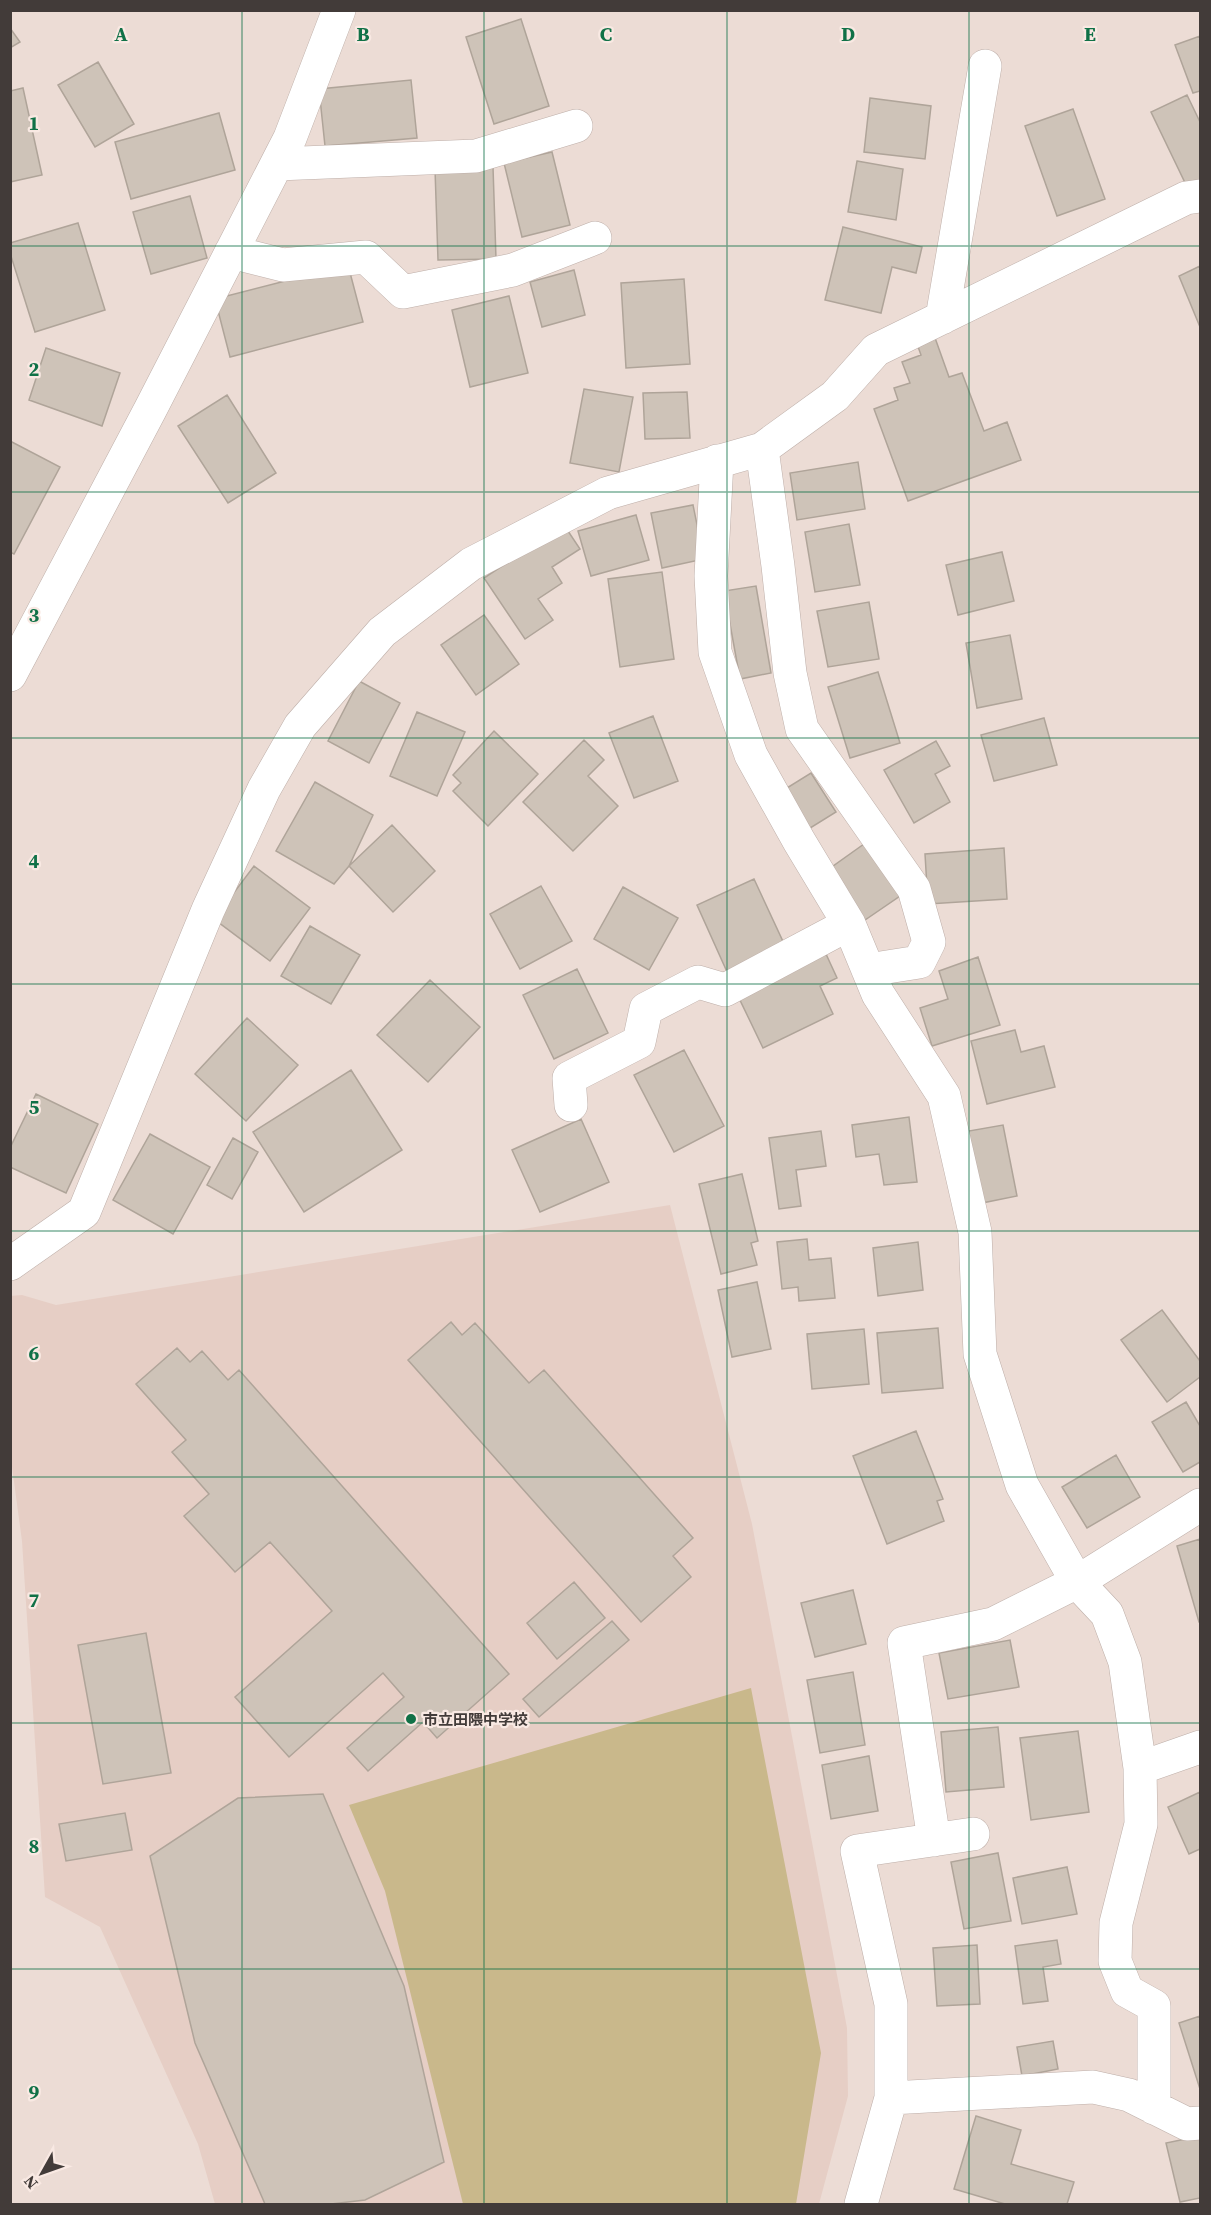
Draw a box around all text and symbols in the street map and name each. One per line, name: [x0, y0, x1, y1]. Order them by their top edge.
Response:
text: A: [114, 20, 128, 48]
text: B: [356, 20, 370, 48]
text: C: [600, 20, 612, 48]
text: D: [841, 20, 855, 48]
text: E: [1084, 20, 1096, 48]
text: 1: [29, 109, 39, 137]
text: 2: [29, 355, 40, 383]
text: 3: [29, 601, 40, 629]
text: 4: [29, 847, 40, 875]
text: 5: [29, 1093, 40, 1121]
text: 6: [29, 1339, 40, 1367]
text: 7: [29, 1586, 40, 1614]
place label: 市立田隈中学校: [423, 1709, 528, 1730]
marker: 市立田隈中学校: [404, 1712, 418, 1726]
text: 8: [29, 1832, 39, 1860]
text: 9: [29, 2078, 40, 2106]
north arrow: [12, 2143, 72, 2203]
text: N: [18, 2171, 43, 2194]

